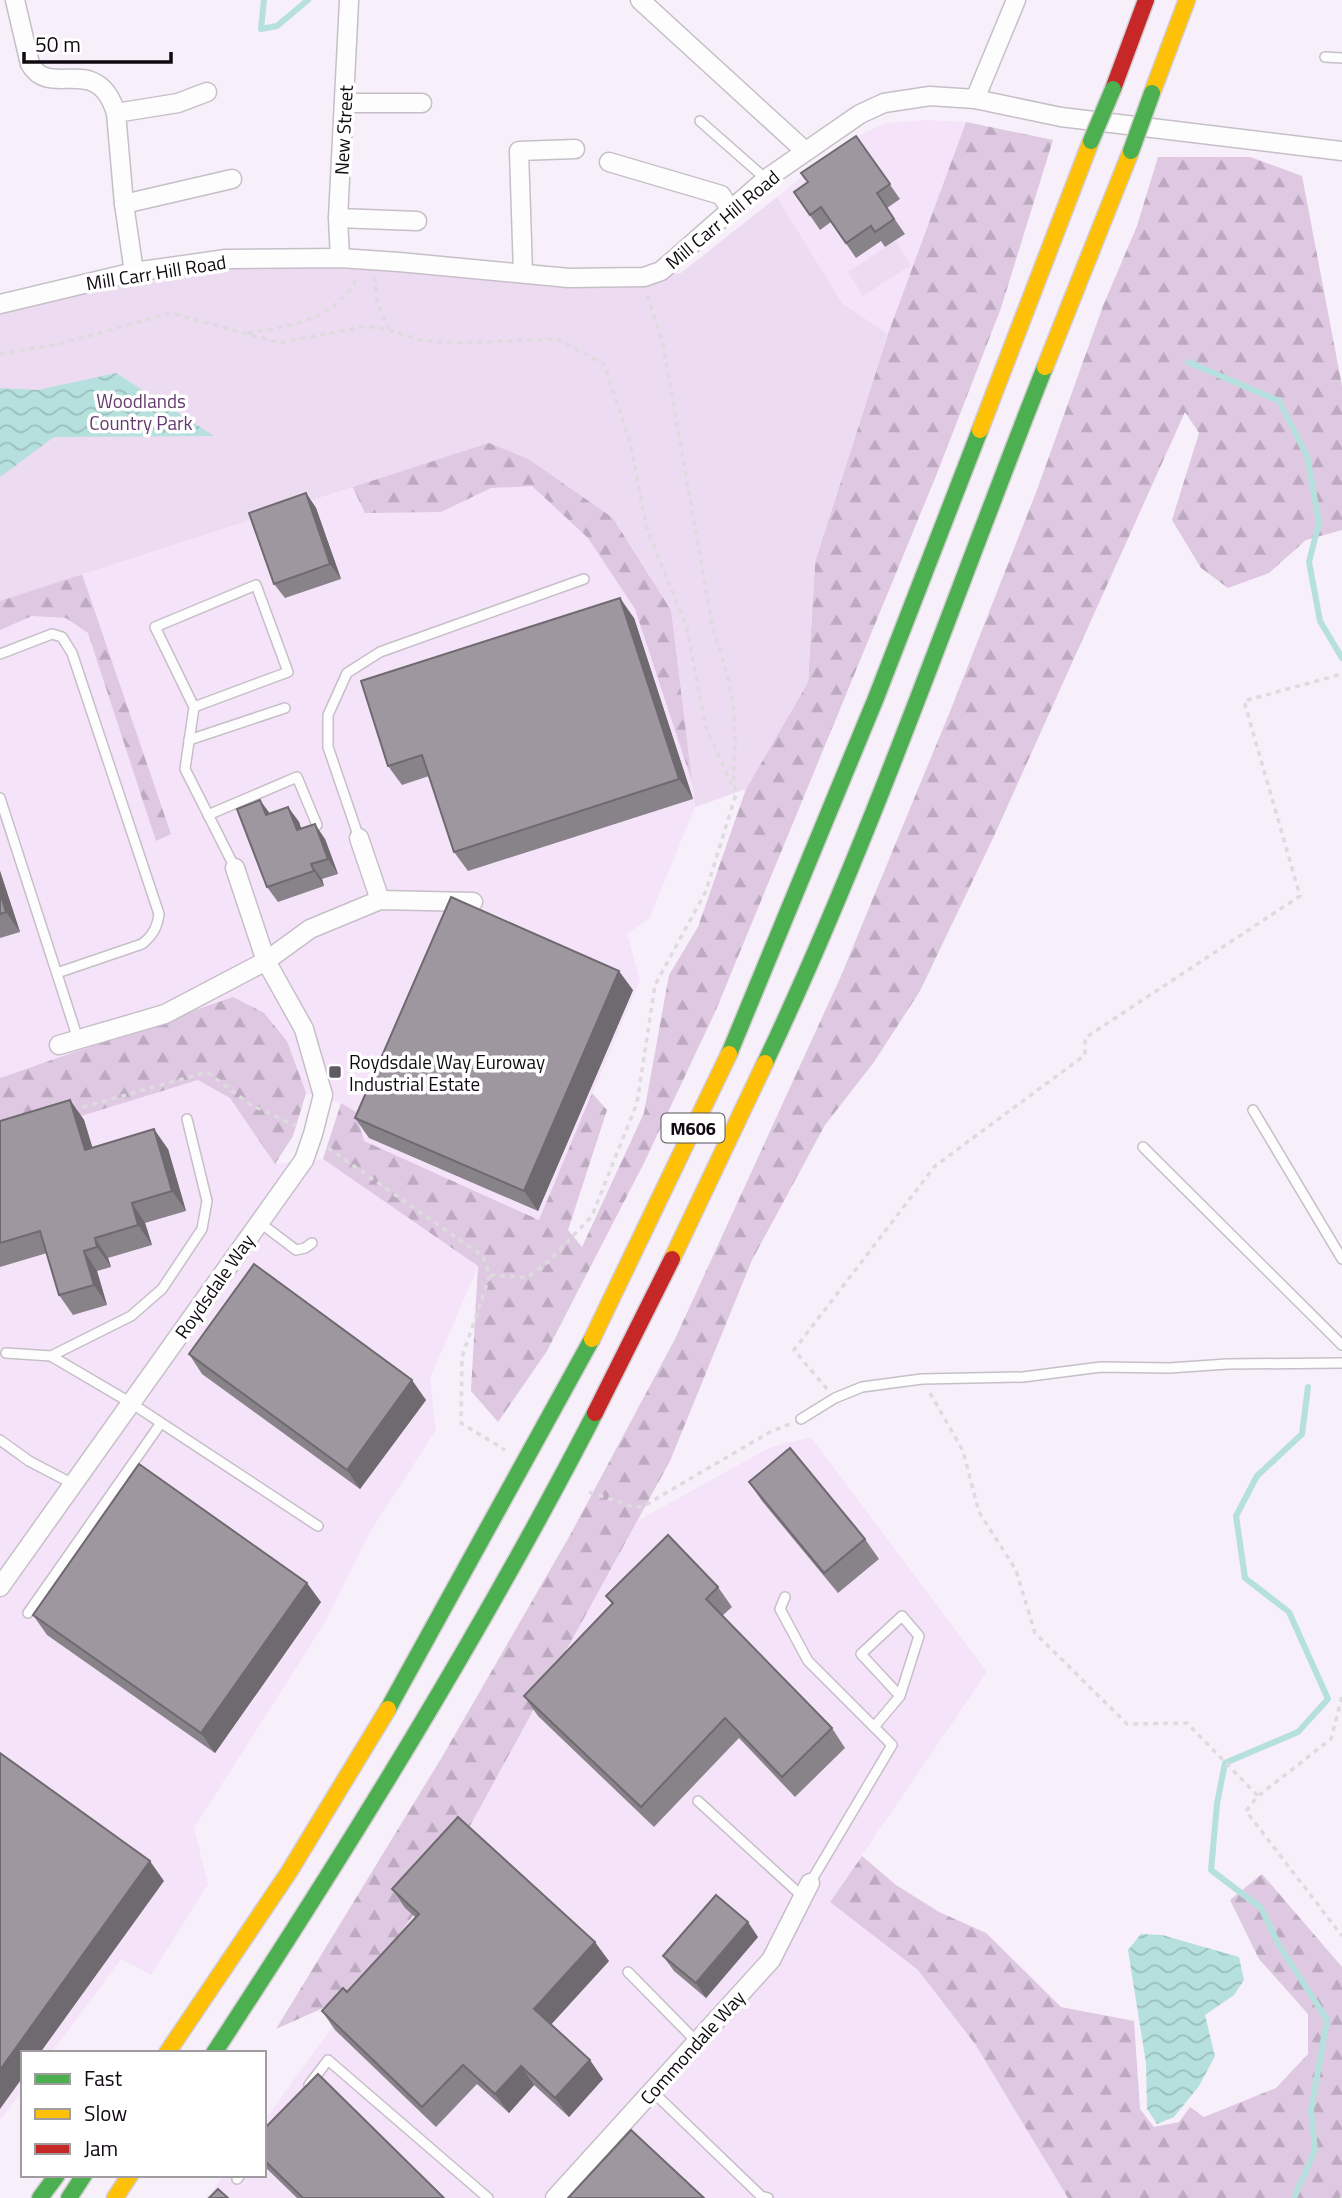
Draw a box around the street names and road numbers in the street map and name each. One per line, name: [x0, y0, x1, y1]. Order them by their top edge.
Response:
street label: New Street: [326, 84, 360, 176]
street label: Mill Carr Hill Road: [659, 162, 785, 276]
street label: Mill Carr Hill Road: [84, 247, 228, 297]
road number: M606: [662, 1114, 724, 1142]
street label: Roydsdale Way: [167, 1228, 261, 1344]
street label: Commondale Way: [633, 1983, 751, 2111]

